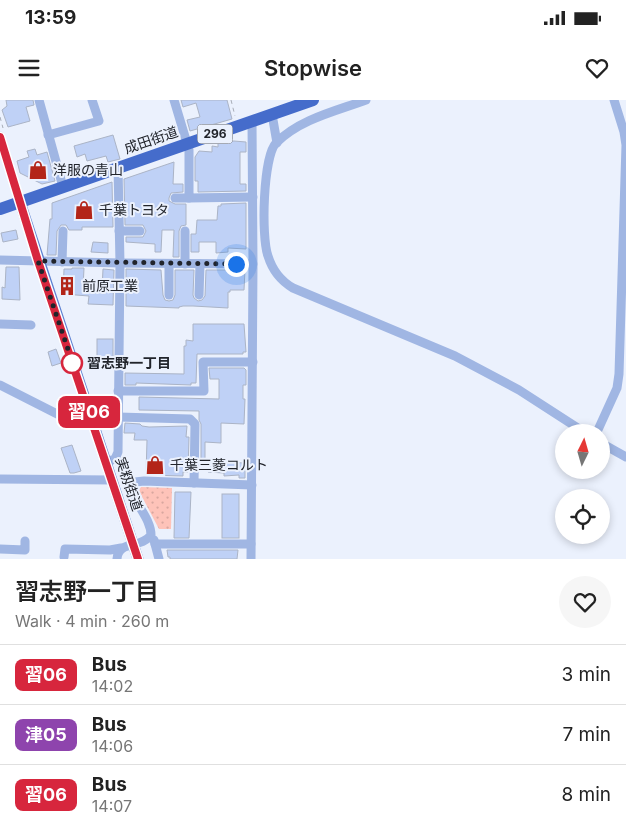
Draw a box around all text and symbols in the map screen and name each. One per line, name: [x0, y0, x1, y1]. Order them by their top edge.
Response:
text: 13:59: [25, 6, 76, 29]
icon: menu: [15, 54, 43, 82]
icon: heart: [583, 54, 611, 82]
text: Stopwise: [264, 55, 362, 81]
street label: 成田街道: [122, 122, 180, 157]
road number: 296: [198, 124, 232, 144]
shop icon: 洋服の青山: [27, 159, 49, 181]
place label: 洋服の青山: [53, 161, 123, 178]
shop icon: 千葉トヨタ: [73, 199, 95, 221]
place label: 千葉トヨタ: [99, 201, 169, 218]
your location: [224, 252, 249, 277]
building icon: 前原工業: [56, 275, 78, 297]
place label: 前原工業: [82, 277, 138, 294]
marker: 習志野一丁目: [61, 352, 83, 374]
place label: 習志野一丁目: [87, 354, 171, 371]
line badge: 習06: [60, 396, 118, 428]
text: 習06: [68, 401, 110, 422]
north arrow: [555, 424, 610, 479]
map controls: [555, 424, 610, 544]
shop icon: 千葉三菱コルト: [144, 454, 166, 476]
street label: 実籾街道: [112, 455, 147, 513]
place label: 千葉三菱コルト: [170, 456, 268, 473]
button: locate: [555, 489, 610, 544]
button: heart: [559, 576, 611, 628]
text: 習志野一丁目: [15, 577, 159, 606]
text: Walk · 4 min · 260 m: [15, 611, 169, 631]
text: Bus: [92, 653, 127, 676]
text: 3 min: [561, 663, 611, 686]
text: 習06: [25, 664, 67, 685]
text: 14:02: [92, 676, 133, 696]
text: Bus: [92, 713, 127, 736]
text: 7 min: [562, 723, 611, 746]
text: 津05: [25, 724, 67, 745]
text: 14:06: [92, 736, 133, 756]
text: Bus: [92, 773, 127, 796]
text: 8 min: [561, 783, 611, 806]
text: 習06: [25, 784, 67, 805]
text: 14:07: [92, 796, 132, 816]

